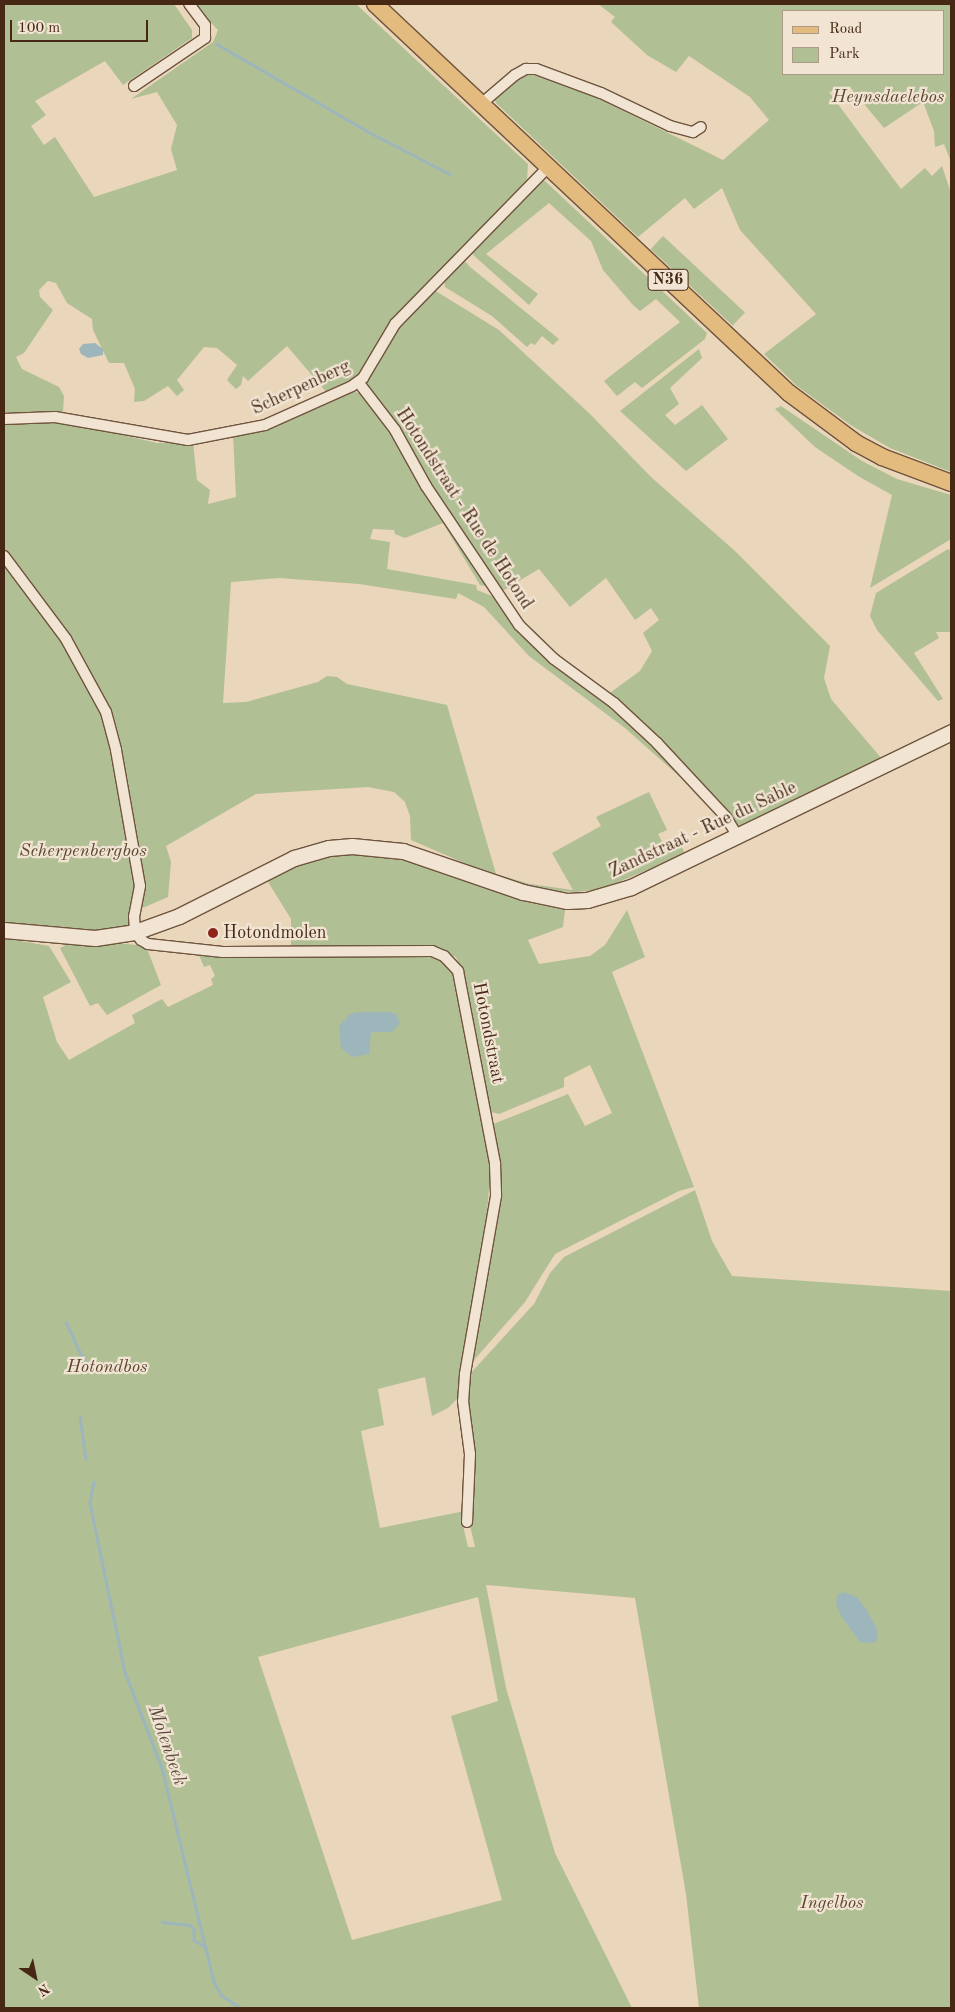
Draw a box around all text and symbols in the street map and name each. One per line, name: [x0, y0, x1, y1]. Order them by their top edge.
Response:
scale bar: [12, 10, 150, 42]
legend: [782, 10, 945, 75]
text: 100 m: [18, 21, 60, 36]
text: Road: [829, 22, 862, 37]
text: Park: [829, 47, 860, 62]
park label: Heynsdaelebos: [832, 86, 944, 108]
road number: N36: [647, 266, 689, 294]
street label: Scherpenberg: [248, 356, 354, 420]
street label: Hotondstraat - Rue de Hotond: [391, 404, 537, 614]
street label: Zandstraat - Rue du Sable: [606, 777, 800, 883]
park label: Scherpenbergbos: [19, 840, 147, 862]
place label: Hotondmolen: [223, 922, 327, 944]
marker: Hotondmolen: [207, 927, 219, 939]
street label: Hotondstraat: [468, 980, 508, 1086]
park label: Hotondbos: [66, 1356, 148, 1378]
water label: Molenbeek: [142, 1703, 190, 1789]
park label: Ingelbos: [800, 1892, 864, 1914]
north arrow: [10, 1952, 60, 2002]
text: N: [35, 1981, 52, 1998]

